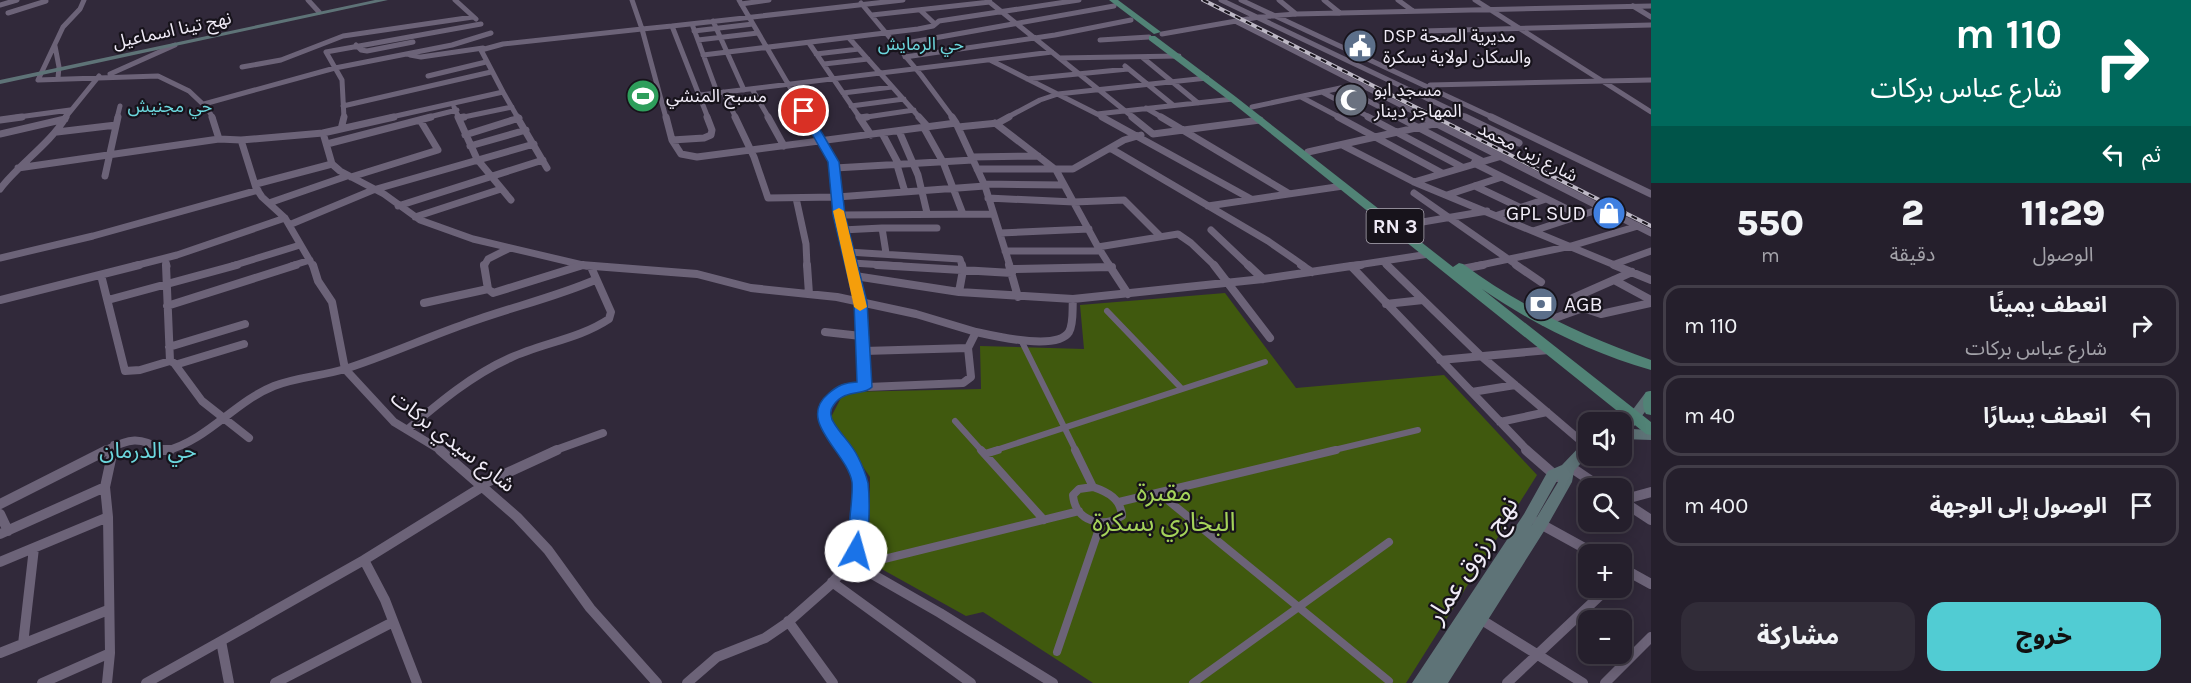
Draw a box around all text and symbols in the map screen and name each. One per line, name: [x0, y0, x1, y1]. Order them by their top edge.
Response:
street label: نهج تينا اسماعيل: [111, 7, 234, 55]
text: 110 m: [1955, 9, 2062, 59]
icon: right: [2083, 24, 2161, 102]
place label: DSP مديرية الصحة والسكان لولاية بسكرة: [1383, 25, 1531, 68]
public building icon: DSP مديرية الصحة والسكان لولاية بسكرة: [1342, 28, 1378, 64]
district label: حي الرمايش: [878, 33, 964, 57]
text: شارع عباس بركات: [1871, 72, 2062, 104]
sports icon: مسبح المنشي: [625, 78, 661, 114]
place label: مسجد ابو المهاجر دينار: [1373, 79, 1462, 122]
mosque icon: مسجد ابو المهاجر دينار: [1333, 82, 1369, 118]
place label: مسبح المنشي: [666, 85, 767, 109]
pin: [778, 85, 829, 136]
icon: arrive: [787, 94, 820, 127]
district label: حي مجنيش: [128, 95, 212, 119]
street label: شارع زين محمد: [1473, 117, 1582, 189]
icon: left: [2097, 138, 2130, 171]
text: ثم: [2142, 142, 2161, 168]
text: 2: [1901, 192, 1924, 234]
text: 11:29: [2021, 192, 2105, 234]
shop icon: GPL SUD: [1591, 195, 1627, 231]
place label: GPL SUD: [1506, 201, 1586, 225]
text: 550: [1737, 202, 1804, 244]
road number: RN 3: [1366, 209, 1424, 243]
text: دقيقة: [1890, 243, 1935, 266]
text: الوصول: [2033, 243, 2094, 266]
text: m: [1761, 244, 1780, 267]
bank icon: AGB: [1523, 286, 1559, 322]
place label: AGB: [1564, 292, 1603, 316]
text: انعطف يمينًا: [1989, 292, 2107, 318]
icon: right: [2125, 309, 2158, 342]
text: 110 m: [1684, 313, 1737, 339]
text: شارع عباس بركات: [1965, 337, 2107, 360]
street label: شارع سيدي بركات: [384, 385, 520, 500]
icon: left: [2125, 399, 2158, 432]
text: 40 m: [1684, 403, 1735, 429]
text: انعطف يسارًا: [1983, 403, 2107, 429]
map controls: [1578, 412, 1632, 664]
button: sound: [1578, 412, 1632, 466]
district label: حي الدرمان: [99, 438, 197, 467]
park label: مقبرة البخاري بسكرة: [1092, 477, 1236, 542]
button: search: [1578, 478, 1632, 532]
icon: arrive: [2125, 489, 2158, 522]
street label: نهج رزوق عمار: [1419, 491, 1528, 632]
text: 400 m: [1684, 493, 1748, 519]
text: الوصول إلى الوجهة: [1930, 493, 2107, 519]
position arrow: [824, 519, 888, 583]
button: +: [1578, 544, 1632, 598]
button: مشاركة: [1681, 602, 1915, 671]
button: خروج: [1927, 602, 2161, 671]
button: −: [1578, 610, 1632, 664]

